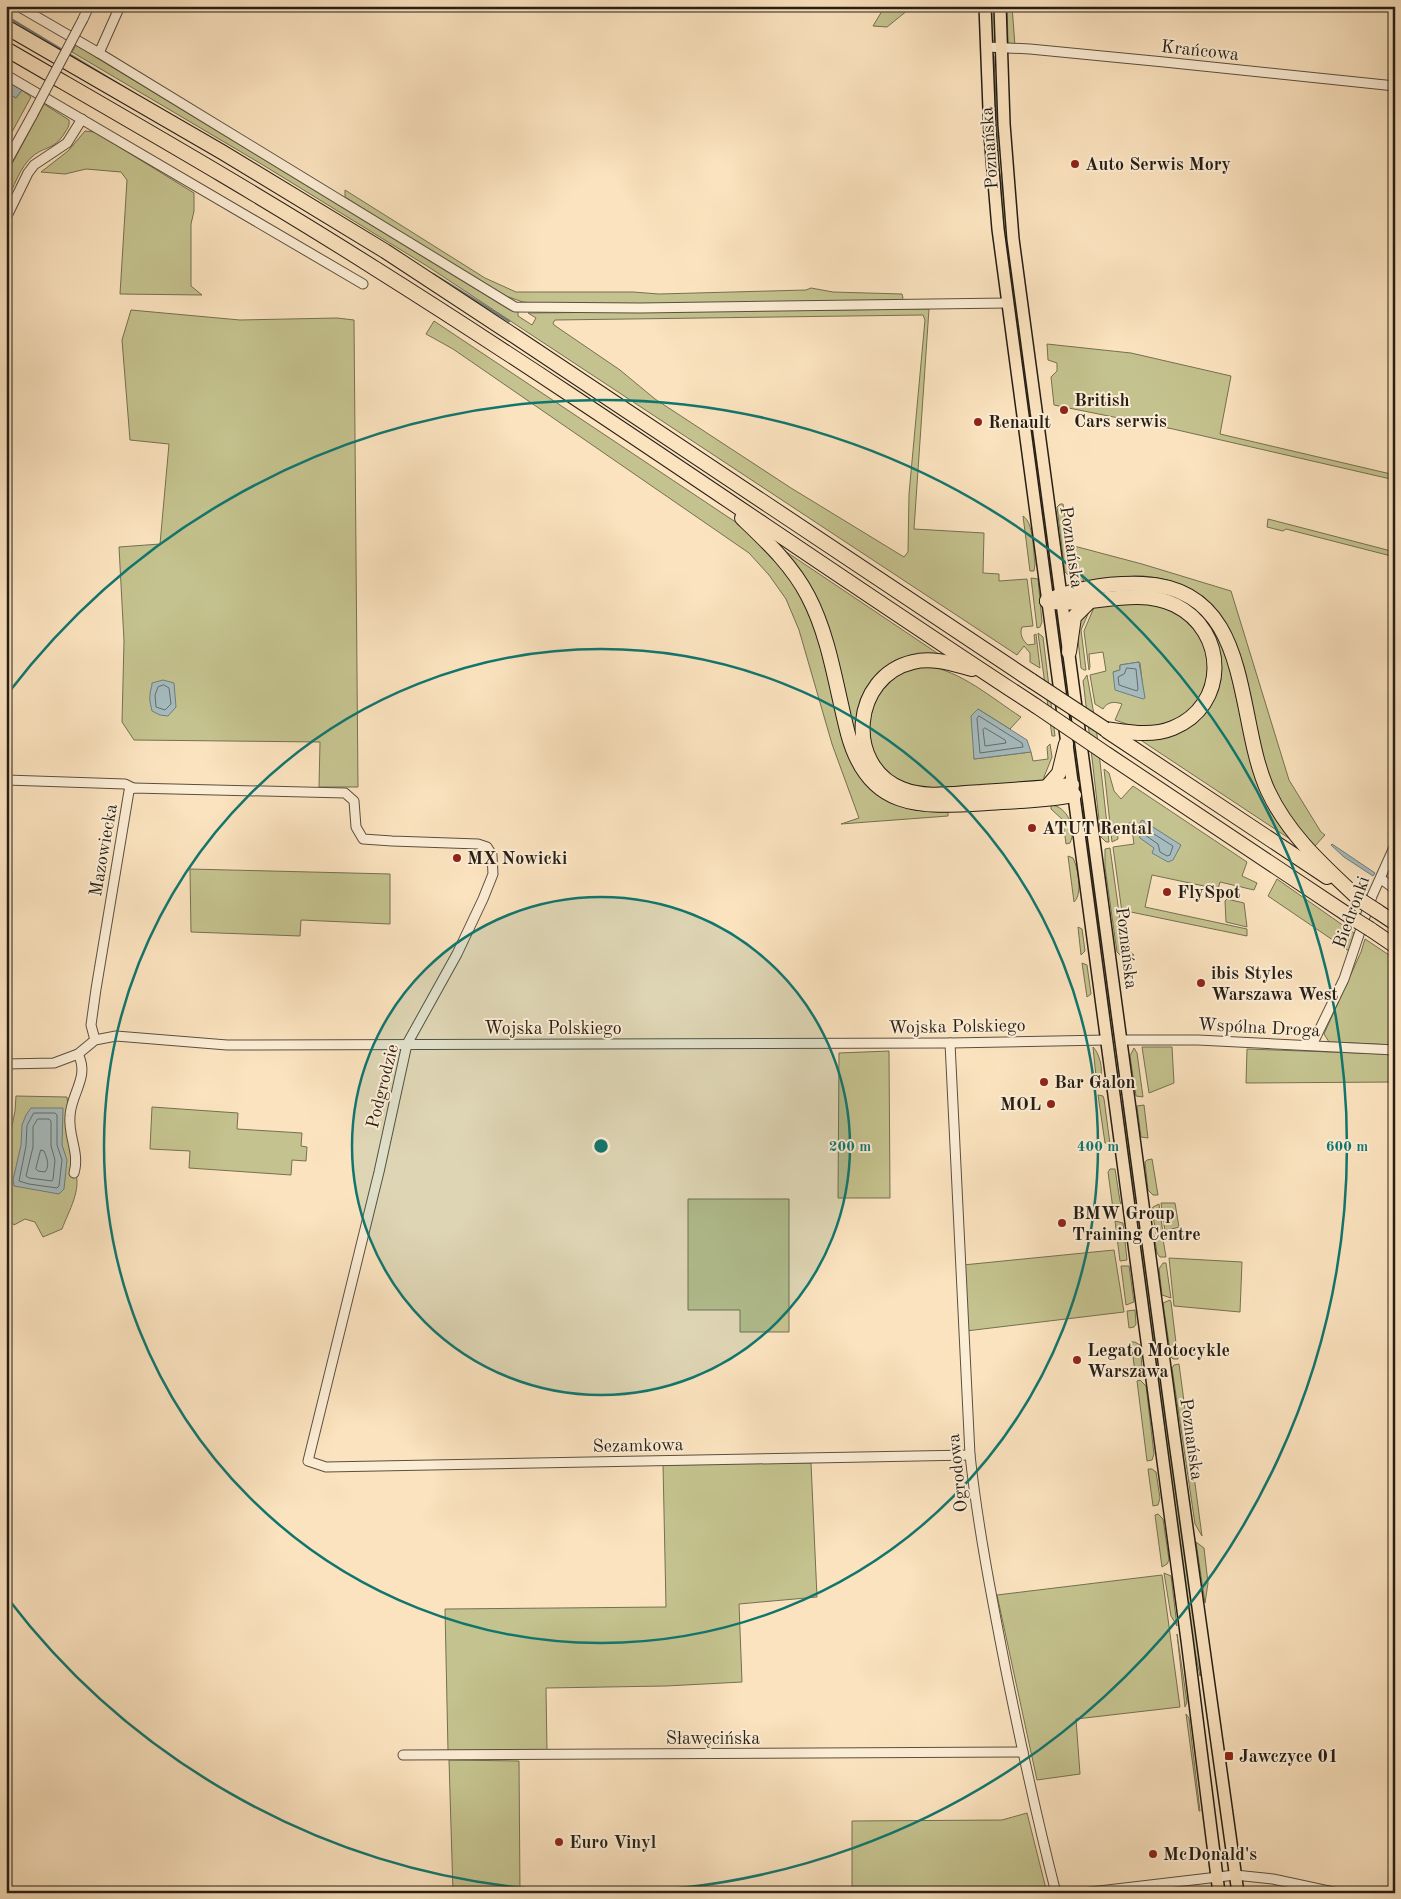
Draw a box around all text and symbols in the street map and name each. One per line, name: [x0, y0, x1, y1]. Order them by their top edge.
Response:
street label: Krańcowa: [1160, 38, 1240, 64]
street label: Poznańska: [978, 106, 1002, 190]
place label: Auto Serwis Mory: [1085, 156, 1231, 174]
marker: Auto Serwis Mory: [1069, 158, 1081, 170]
place label: British Cars serwis: [1074, 392, 1167, 431]
marker: British Cars serwis: [1058, 404, 1070, 416]
place label: Renault: [988, 414, 1051, 432]
marker: Renault: [972, 416, 984, 428]
street label: Poznańska: [1056, 505, 1086, 589]
street label: Mazowiecka: [87, 802, 121, 898]
place label: ATUT Rental: [1042, 820, 1153, 838]
marker: ATUT Rental: [1026, 822, 1038, 834]
place label: MX Nowicki: [467, 850, 567, 868]
marker: MX Nowicki: [451, 852, 463, 864]
street label: Biedronki: [1331, 874, 1373, 951]
place label: FlySpot: [1177, 884, 1241, 902]
marker: FlySpot: [1161, 886, 1173, 898]
street label: Poznańska: [1112, 906, 1140, 990]
place label: ibis Styles Warszawa West: [1211, 965, 1339, 1004]
marker: ibis Styles Warszawa West: [1195, 977, 1207, 989]
street label: Wspólna Droga: [1197, 1016, 1321, 1040]
street label: Wojska Polskiego: [888, 1017, 1026, 1037]
street label: Wojska Polskiego: [484, 1020, 622, 1038]
street label: Podgrodzie: [364, 1042, 402, 1130]
place label: Bar Galon: [1054, 1074, 1136, 1092]
marker: Bar Galon: [1038, 1076, 1050, 1088]
place label: MOL: [1000, 1096, 1041, 1114]
marker: MOL: [1045, 1098, 1057, 1110]
centre of rings: [592, 1137, 610, 1155]
text: 200 m: [829, 1140, 871, 1155]
text: 400 m: [1077, 1140, 1119, 1155]
text: 600 m: [1326, 1140, 1368, 1155]
place label: BMW Group Training Centre: [1072, 1205, 1201, 1244]
marker: BMW Group Training Centre: [1056, 1217, 1068, 1229]
place label: Legato Motocykle Warszawa: [1087, 1342, 1230, 1381]
marker: Legato Motocykle Warszawa: [1071, 1354, 1083, 1366]
street label: Poznańska: [1176, 1397, 1206, 1481]
street label: Ogrodowa: [945, 1433, 971, 1513]
street label: Sezamkowa: [592, 1436, 684, 1456]
street label: Sławęcińska: [666, 1730, 760, 1748]
place label: Jawczyce 01: [1239, 1748, 1339, 1766]
marker: Jawczyce 01: [1223, 1750, 1235, 1762]
place label: Euro Vinyl: [569, 1834, 657, 1852]
marker: Euro Vinyl: [553, 1836, 565, 1848]
place label: McDonald's: [1163, 1846, 1257, 1864]
marker: McDonald's: [1147, 1848, 1159, 1860]

